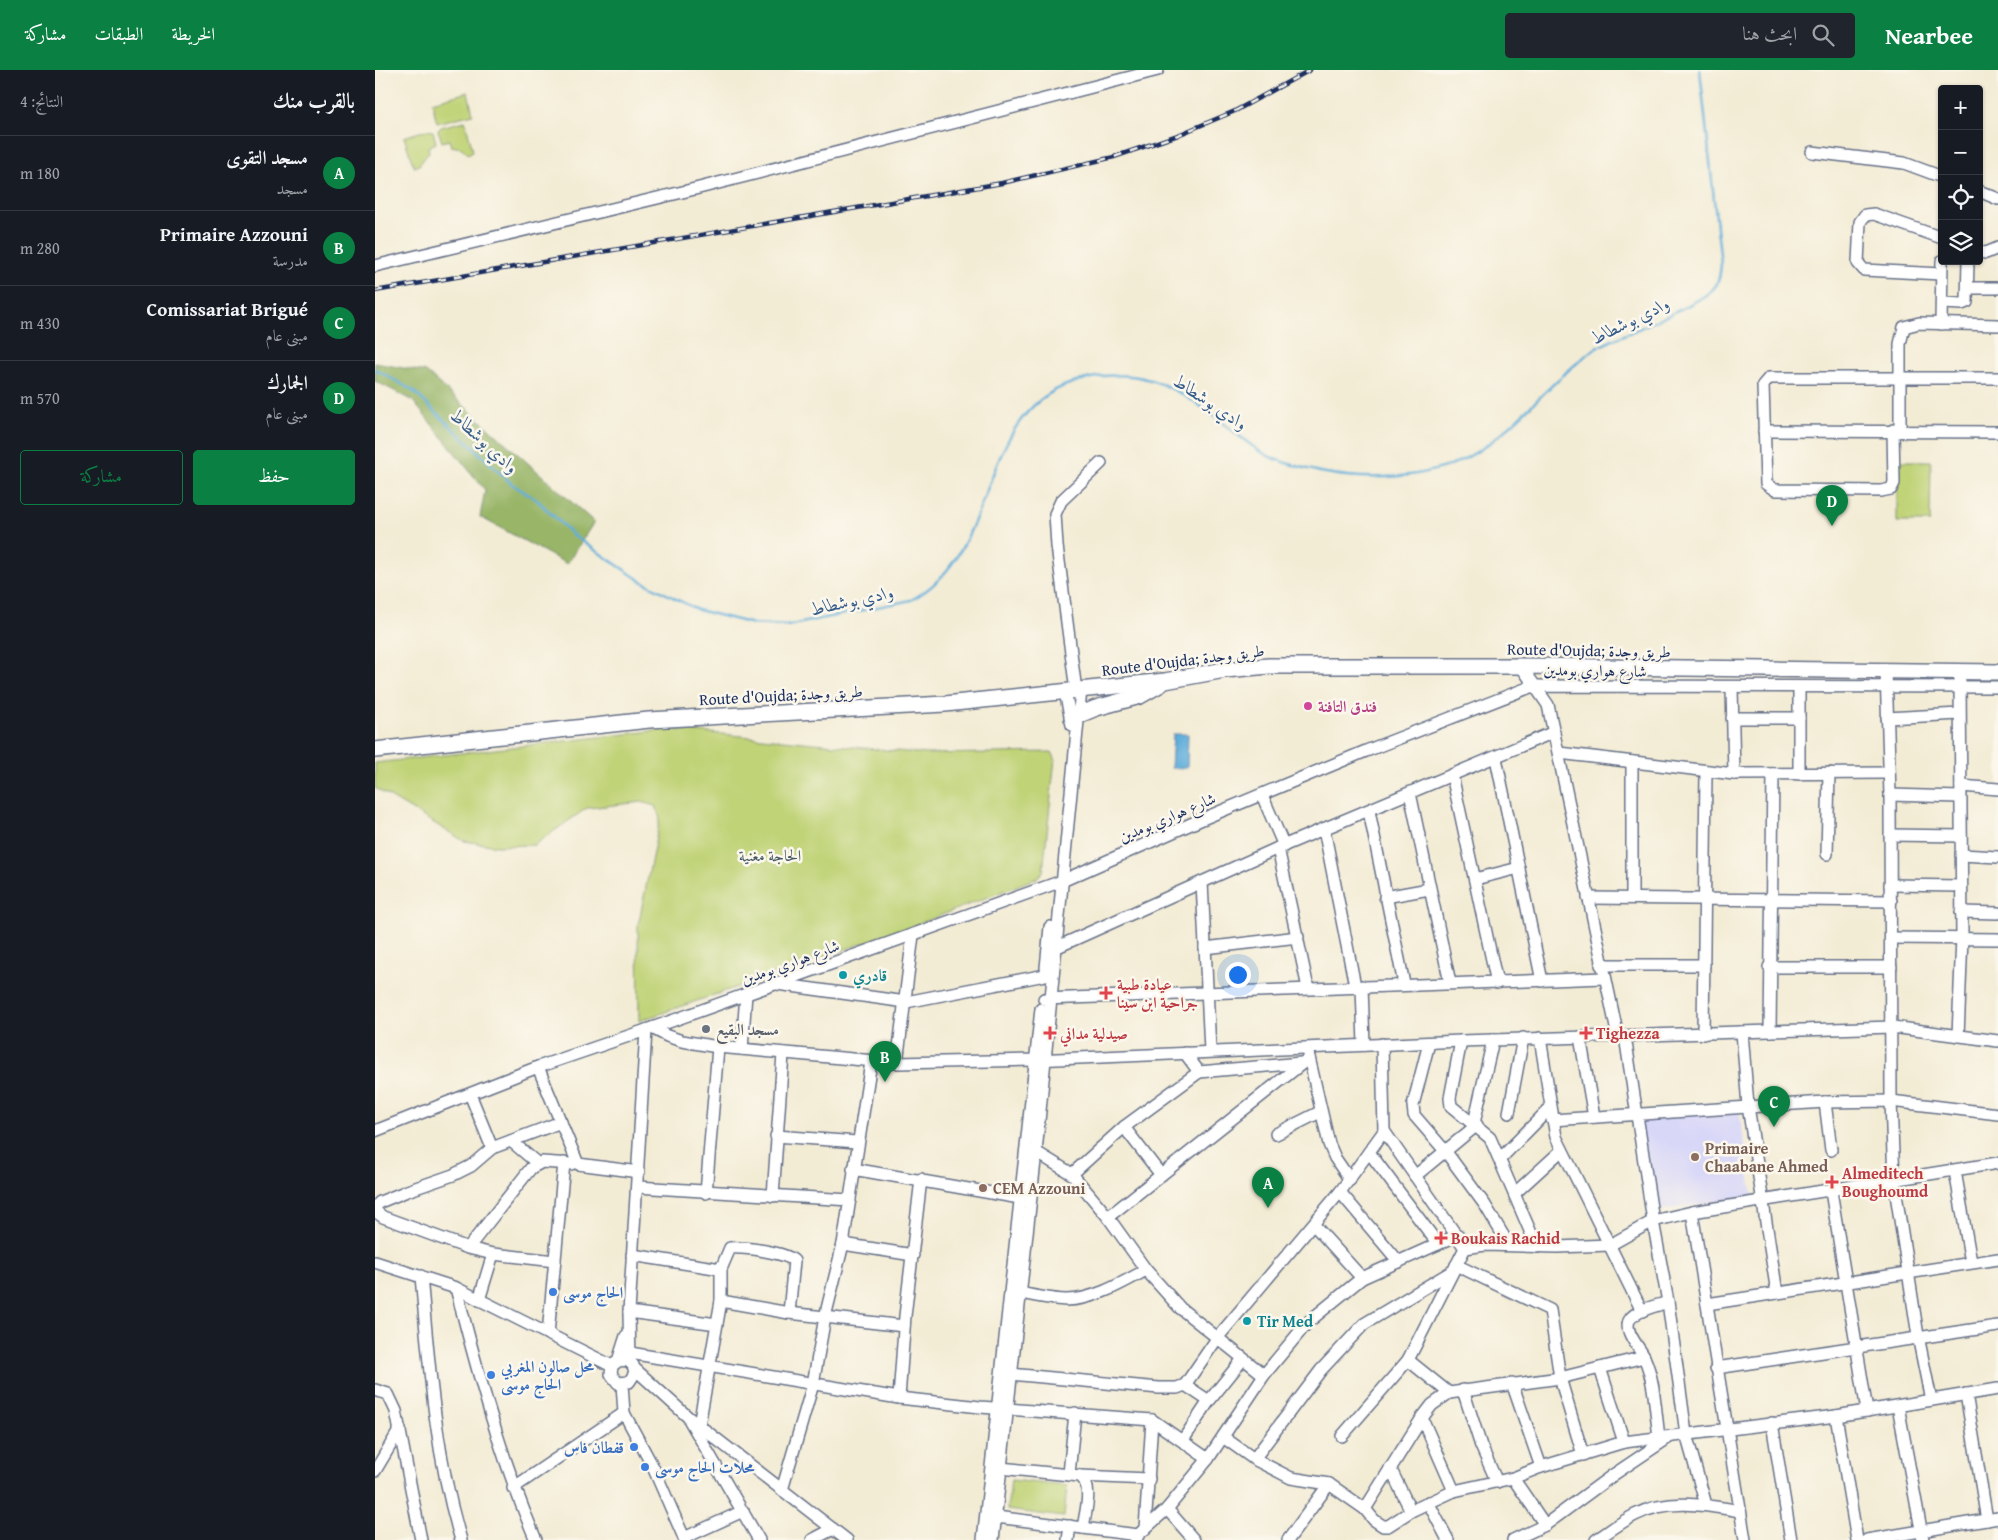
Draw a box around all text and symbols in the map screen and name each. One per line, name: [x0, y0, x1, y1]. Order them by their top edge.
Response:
search box: [1505, 13, 1855, 58]
text: Nearbee: [1885, 18, 1973, 53]
text: ابحث هنا: [1742, 19, 1797, 47]
text: مشاركة: [25, 20, 66, 47]
text: الطبقات: [94, 20, 143, 47]
text: الخريطة: [171, 20, 215, 47]
icon: search: [1809, 21, 1837, 49]
text: بالقرب منك: [273, 85, 355, 116]
map controls: [1938, 85, 1983, 265]
button: +: [1938, 85, 1983, 130]
text: النتائج: 4: [20, 89, 63, 113]
button: −: [1938, 130, 1983, 175]
text: مسجد التقوى: [226, 143, 308, 171]
text: 180 m: [20, 161, 60, 185]
text: A: [334, 161, 344, 185]
button: locate: [1938, 175, 1983, 220]
text: مسجد: [277, 176, 308, 200]
text: Primaire Azzouni: [160, 220, 308, 248]
button: layers: [1938, 220, 1983, 265]
text: 280 m: [20, 236, 60, 260]
text: B: [334, 236, 344, 260]
text: مدرسة: [273, 248, 308, 272]
water label: وادي بوشطاط: [1586, 289, 1675, 353]
text: Comissariat Brigué: [147, 295, 308, 323]
text: 430 m: [20, 311, 60, 335]
text: C: [334, 311, 344, 335]
text: مبنى عام: [266, 323, 308, 347]
water label: وادي بوشطاط: [1167, 367, 1254, 439]
text: الجمارك: [267, 368, 308, 396]
text: 570 m: [20, 386, 60, 410]
text: D: [334, 386, 344, 410]
text: مبنى عام: [266, 401, 308, 425]
water label: وادي بوشطاط: [443, 402, 525, 481]
button: مشاركة: [20, 450, 183, 505]
button: حفظ: [193, 450, 355, 505]
pin: D: [1816, 485, 1848, 526]
water label: وادي بوشطاط: [808, 578, 897, 624]
street label: Route d'Oujda; طريق وجدة: [1507, 637, 1671, 663]
street label: Route d'Oujda; طريق وجدة: [1100, 638, 1266, 682]
street label: شارع هواري بومدين: [1543, 657, 1647, 685]
street label: Route d'Oujda; طريق وجدة: [699, 679, 863, 711]
place label: فندق التافنة: [1318, 694, 1377, 718]
marker: فندق التافنة: [1302, 700, 1314, 712]
street label: شارع هواري بومدين: [1115, 786, 1220, 850]
park label: الحاجة مغنية: [739, 843, 801, 867]
street label: شارع هواري بومدين: [737, 933, 843, 993]
your location: [1225, 962, 1251, 988]
place label: قادري: [853, 963, 887, 989]
marker: قادري: [837, 969, 849, 981]
place label: عيادة طبية جراحية ابن سينا: [1117, 972, 1198, 1014]
marker: عيادة طبية جراحية ابن سينا: [1099, 986, 1113, 1000]
place label: مسجد البقيع: [716, 1017, 779, 1045]
place label: صيدلية مداني: [1059, 1021, 1128, 1047]
place label: Tighezza: [1596, 1021, 1660, 1045]
marker: مسجد البقيع: [700, 1023, 712, 1035]
marker: صيدلية مداني: [1044, 1027, 1056, 1039]
marker: Tighezza: [1580, 1027, 1592, 1039]
pin: B: [869, 1041, 901, 1082]
pin: C: [1758, 1086, 1790, 1127]
place label: Primaire Chaabane Ahmed: [1705, 1136, 1829, 1178]
marker: Primaire Chaabane Ahmed: [1689, 1151, 1701, 1163]
place label: Almeditech Boughoumd: [1842, 1161, 1929, 1203]
pin: A: [1252, 1167, 1284, 1208]
place label: CEM Azzouni: [993, 1176, 1086, 1200]
marker: Almeditech Boughoumd: [1826, 1176, 1838, 1188]
marker: CEM Azzouni: [977, 1182, 989, 1194]
place label: Boukais Rachid: [1451, 1226, 1561, 1250]
marker: Boukais Rachid: [1435, 1232, 1447, 1244]
place label: الحاج موسى: [563, 1280, 623, 1307]
marker: الحاج موسى: [547, 1286, 559, 1298]
place label: Tir Med: [1257, 1309, 1314, 1333]
marker: Tir Med: [1241, 1315, 1253, 1327]
place label: محل صالون المغربي الحاج موسى: [500, 1354, 594, 1399]
marker: محل صالون المغربي الحاج موسى: [485, 1369, 497, 1381]
place label: قفطان فاس: [564, 1435, 624, 1459]
marker: قفطان فاس: [628, 1441, 640, 1453]
place label: محلات الحاج موسى: [655, 1455, 755, 1482]
marker: محلات الحاج موسى: [639, 1461, 651, 1473]

